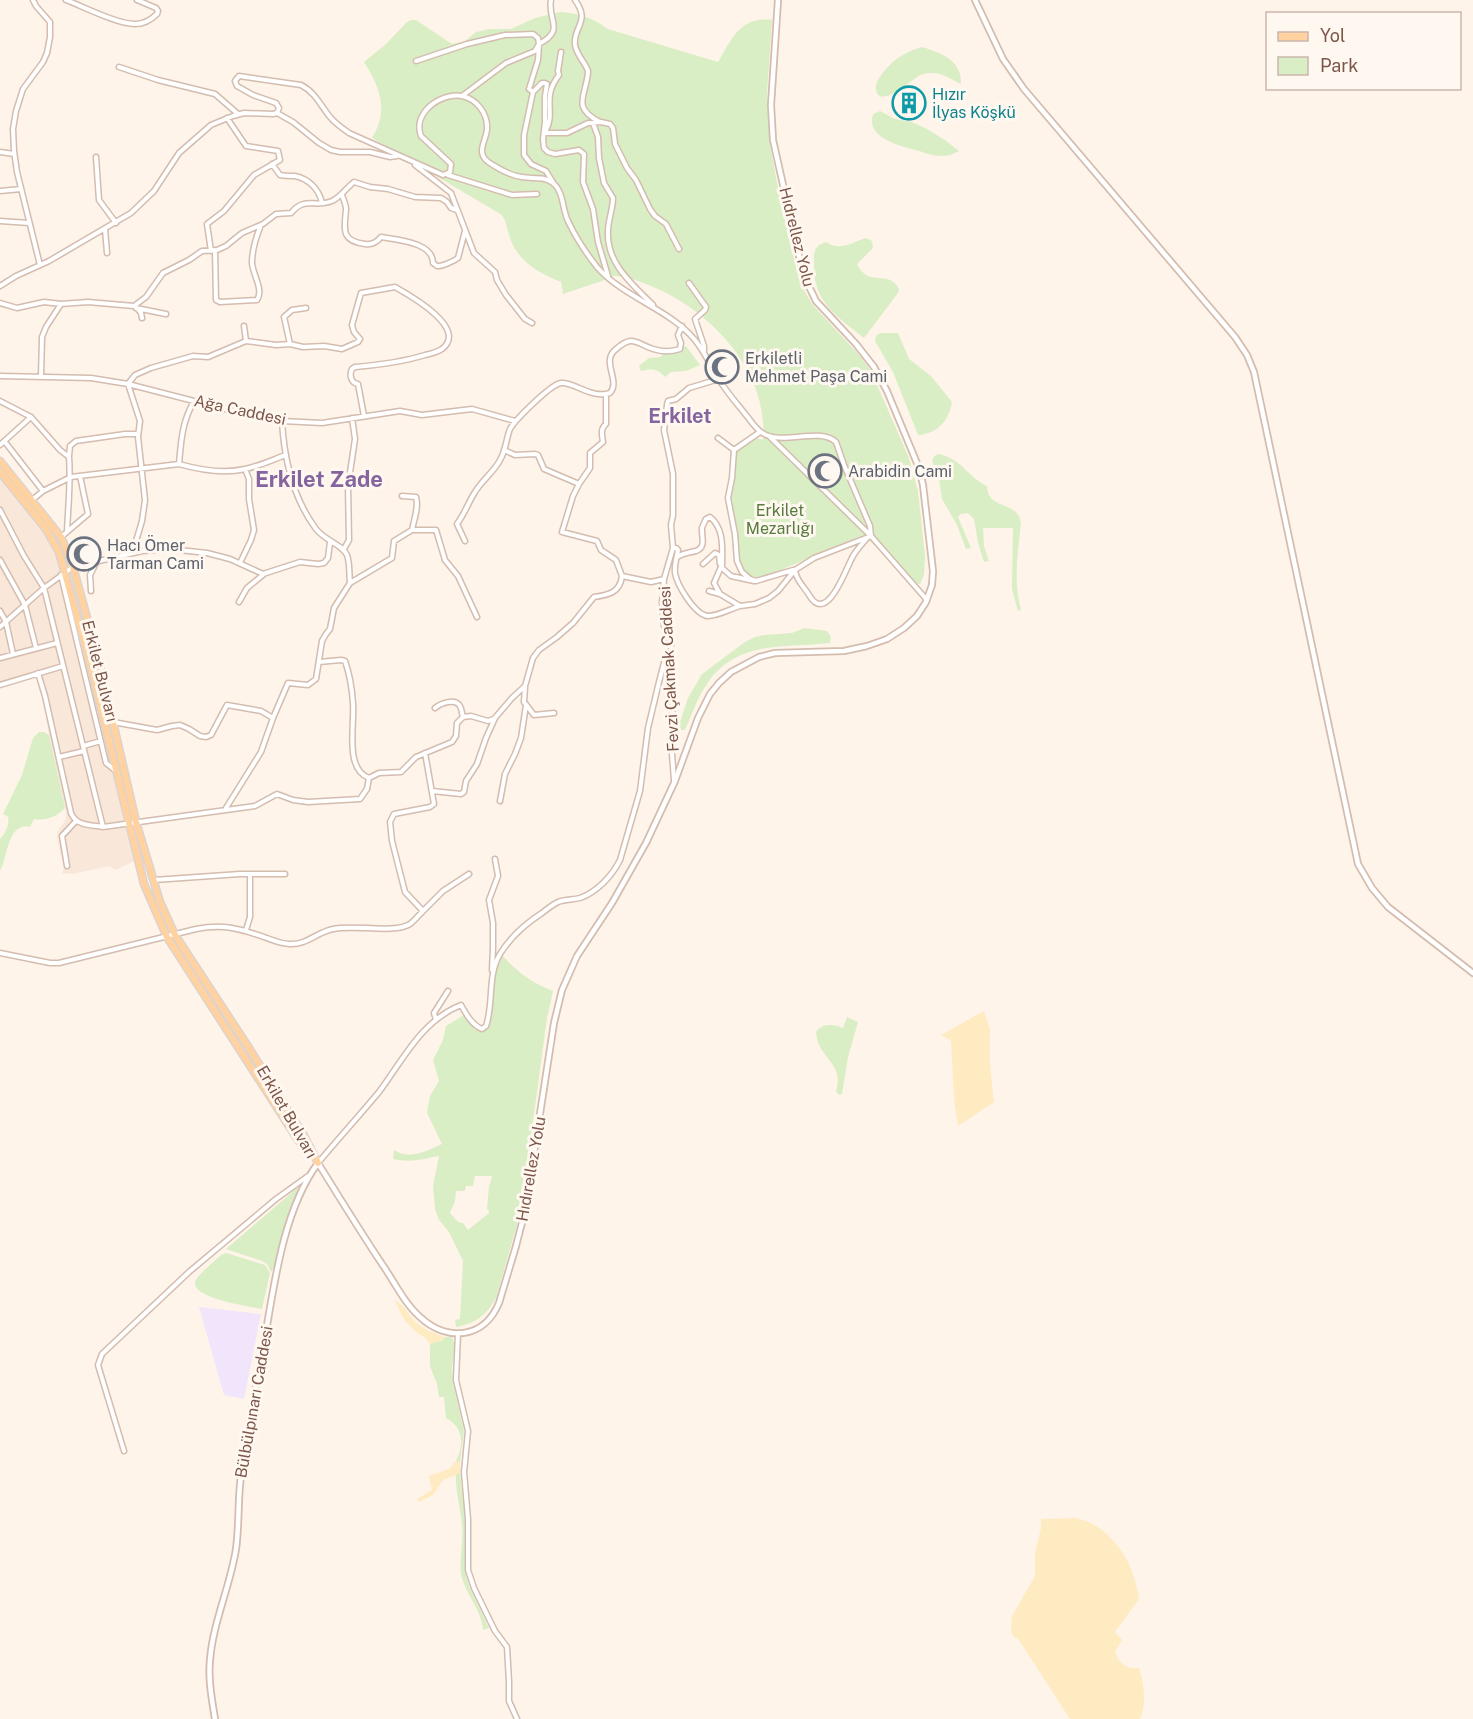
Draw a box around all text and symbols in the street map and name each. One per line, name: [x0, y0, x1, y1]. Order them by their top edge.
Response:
legend: [1266, 12, 1461, 90]
text: Yol: [1320, 25, 1345, 46]
text: Park: [1320, 55, 1358, 76]
building icon: Hızır İlyas Köşkü: [891, 85, 927, 121]
place label: Hızır İlyas Köşkü: [932, 85, 1016, 122]
street label: Hıdrellez Yolu: [775, 185, 819, 289]
mosque icon: Erkiletli Mehmet Paşa Cami: [704, 349, 740, 385]
place label: Erkiletli Mehmet Paşa Cami: [745, 349, 887, 386]
street label: Ağa Caddesi: [192, 391, 288, 429]
district label: Erkilet: [648, 404, 712, 428]
mosque icon: Arabidin Cami: [807, 453, 843, 489]
place label: Arabidin Cami: [848, 462, 952, 481]
district label: Erkilet Zade: [255, 466, 383, 492]
park label: Erkilet Mezarlığı: [746, 501, 814, 538]
place label: Hacı Ömer Tarman Cami: [107, 535, 204, 573]
mosque icon: Hacı Ömer Tarman Cami: [66, 536, 102, 572]
street label: Fevzi Çakmak Caddesi: [655, 586, 683, 752]
street label: Erkilet Bulvarı: [78, 618, 122, 724]
street label: Erkilet Bulvarı: [253, 1062, 321, 1162]
street label: Hıdırellez Yolu: [512, 1115, 550, 1223]
street label: Bülbülpınarı Caddesi: [231, 1324, 277, 1480]

